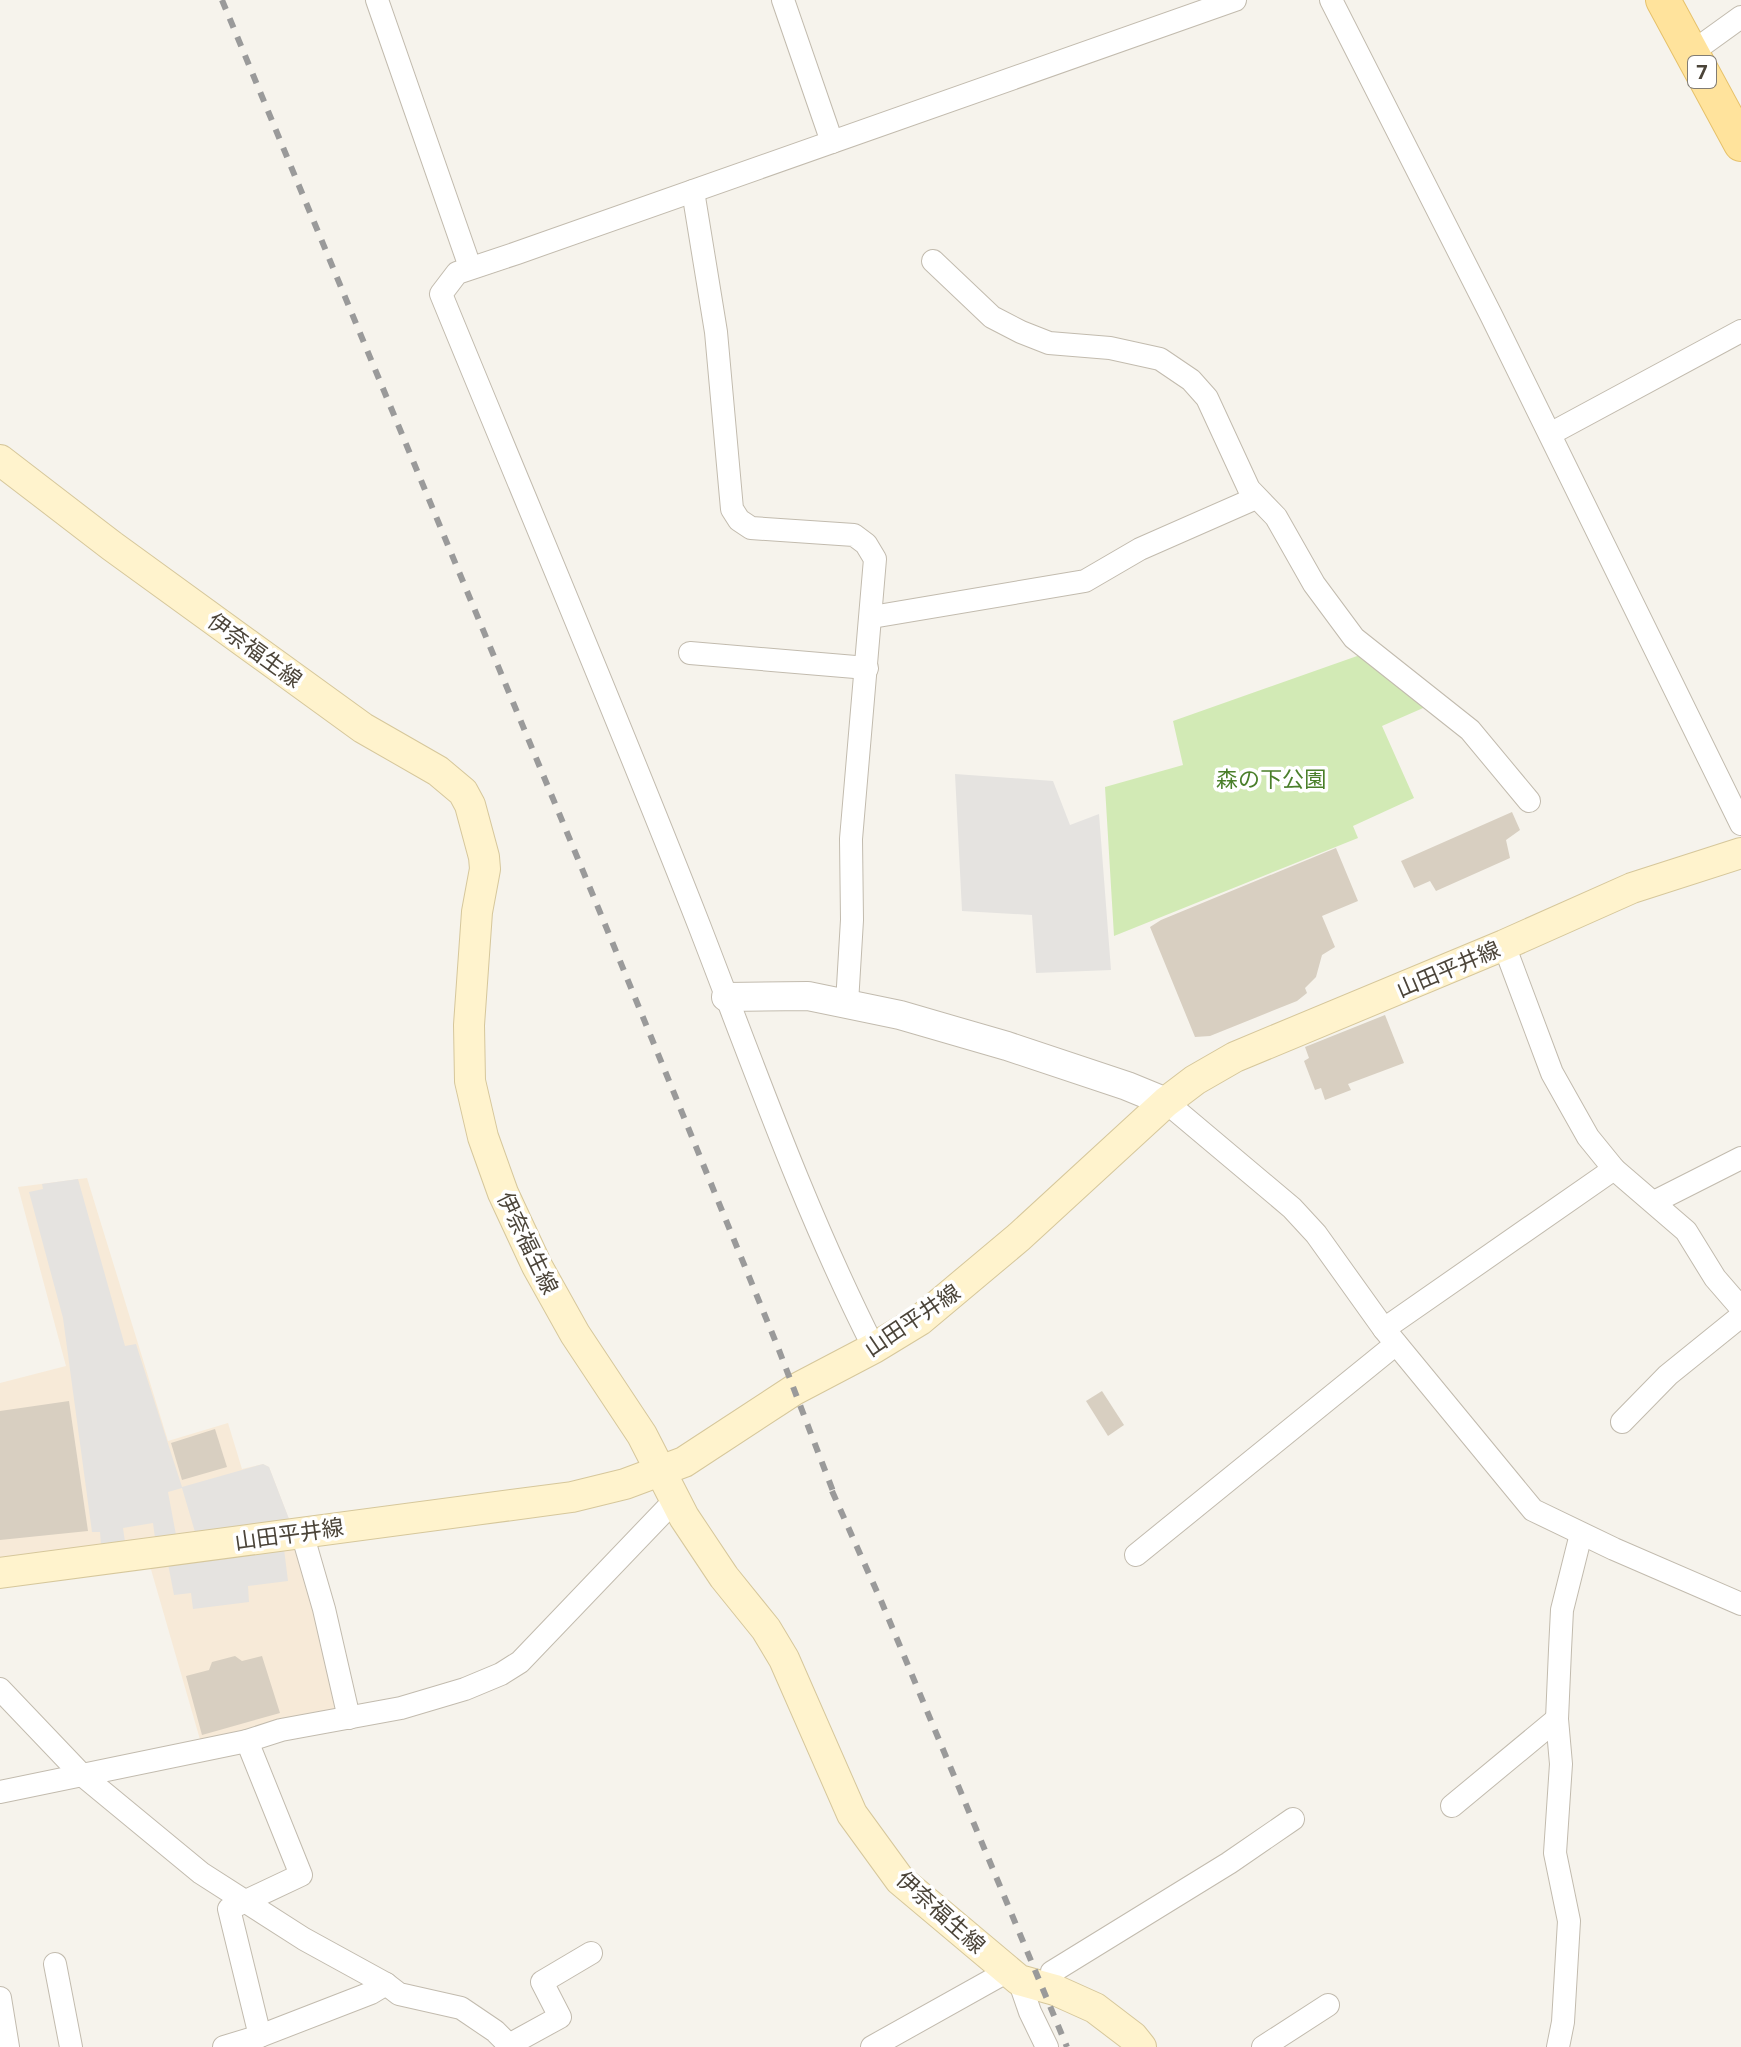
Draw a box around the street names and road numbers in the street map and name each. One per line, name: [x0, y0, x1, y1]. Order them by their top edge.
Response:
road number: 7: [1688, 56, 1716, 88]
street label: 伊奈福生線: [202, 605, 309, 694]
street label: 山田平井線: [1391, 933, 1504, 1003]
street label: 伊奈福生線: [491, 1187, 566, 1299]
street label: 山田平井線: [857, 1276, 965, 1362]
street label: 山田平井線: [232, 1511, 345, 1556]
street label: 伊奈福生線: [891, 1863, 993, 1959]

